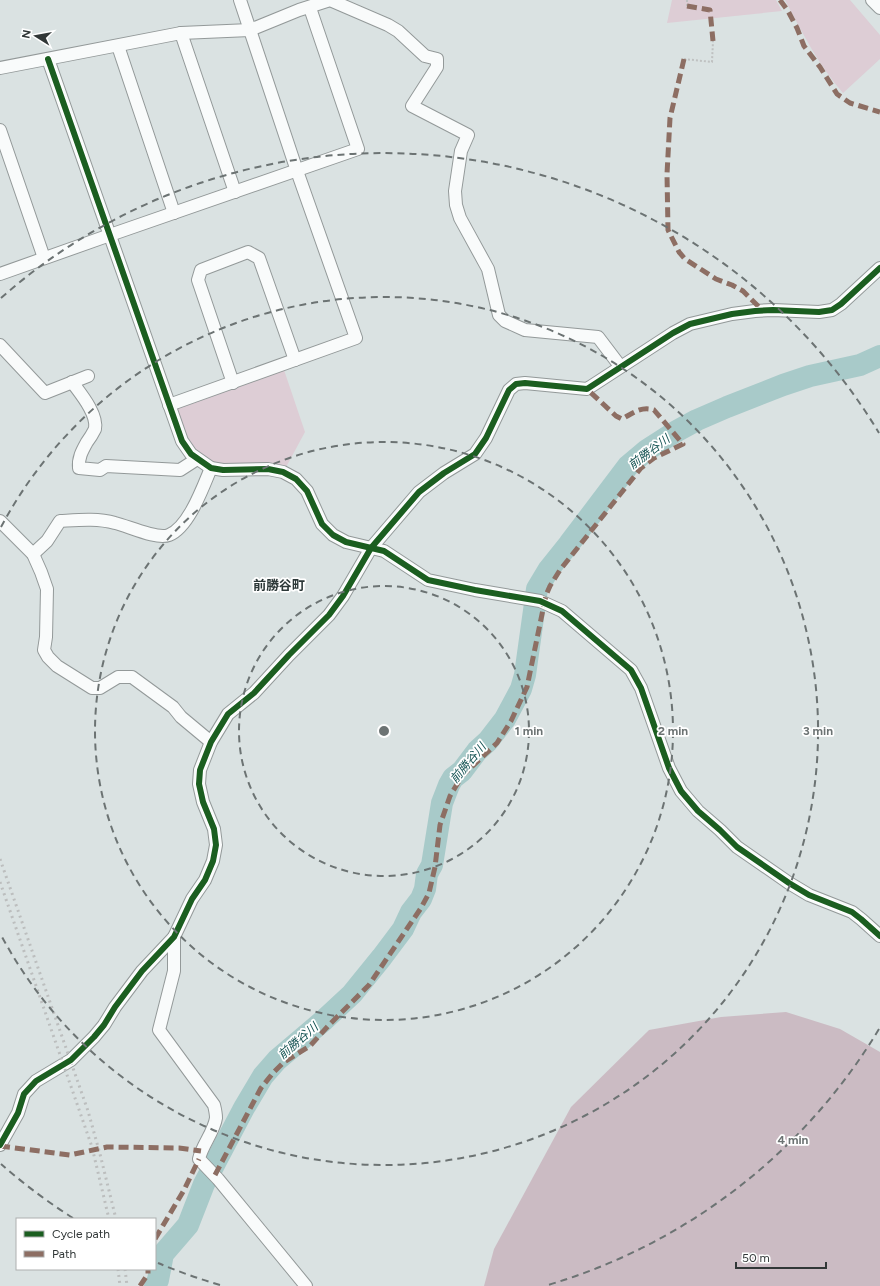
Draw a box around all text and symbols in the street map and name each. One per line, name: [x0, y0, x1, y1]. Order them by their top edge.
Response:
north arrow: [16, 16, 56, 56]
text: N: [19, 29, 34, 40]
water label: 前勝谷川: [626, 431, 674, 472]
district label: 前勝谷町: [253, 578, 305, 593]
centre of rings: [377, 724, 391, 738]
text: 1 min: [515, 724, 543, 738]
text: 2 min: [658, 724, 688, 738]
text: 3 min: [803, 724, 833, 738]
water label: 前勝谷川: [447, 739, 490, 786]
water label: 前勝谷川: [275, 1019, 322, 1062]
text: 4 min: [778, 1133, 809, 1147]
legend: [16, 1218, 156, 1270]
text: Cycle path: [52, 1227, 110, 1241]
scale bar: [736, 1244, 826, 1270]
text: Path: [52, 1247, 76, 1261]
text: 50 m: [742, 1251, 770, 1265]

